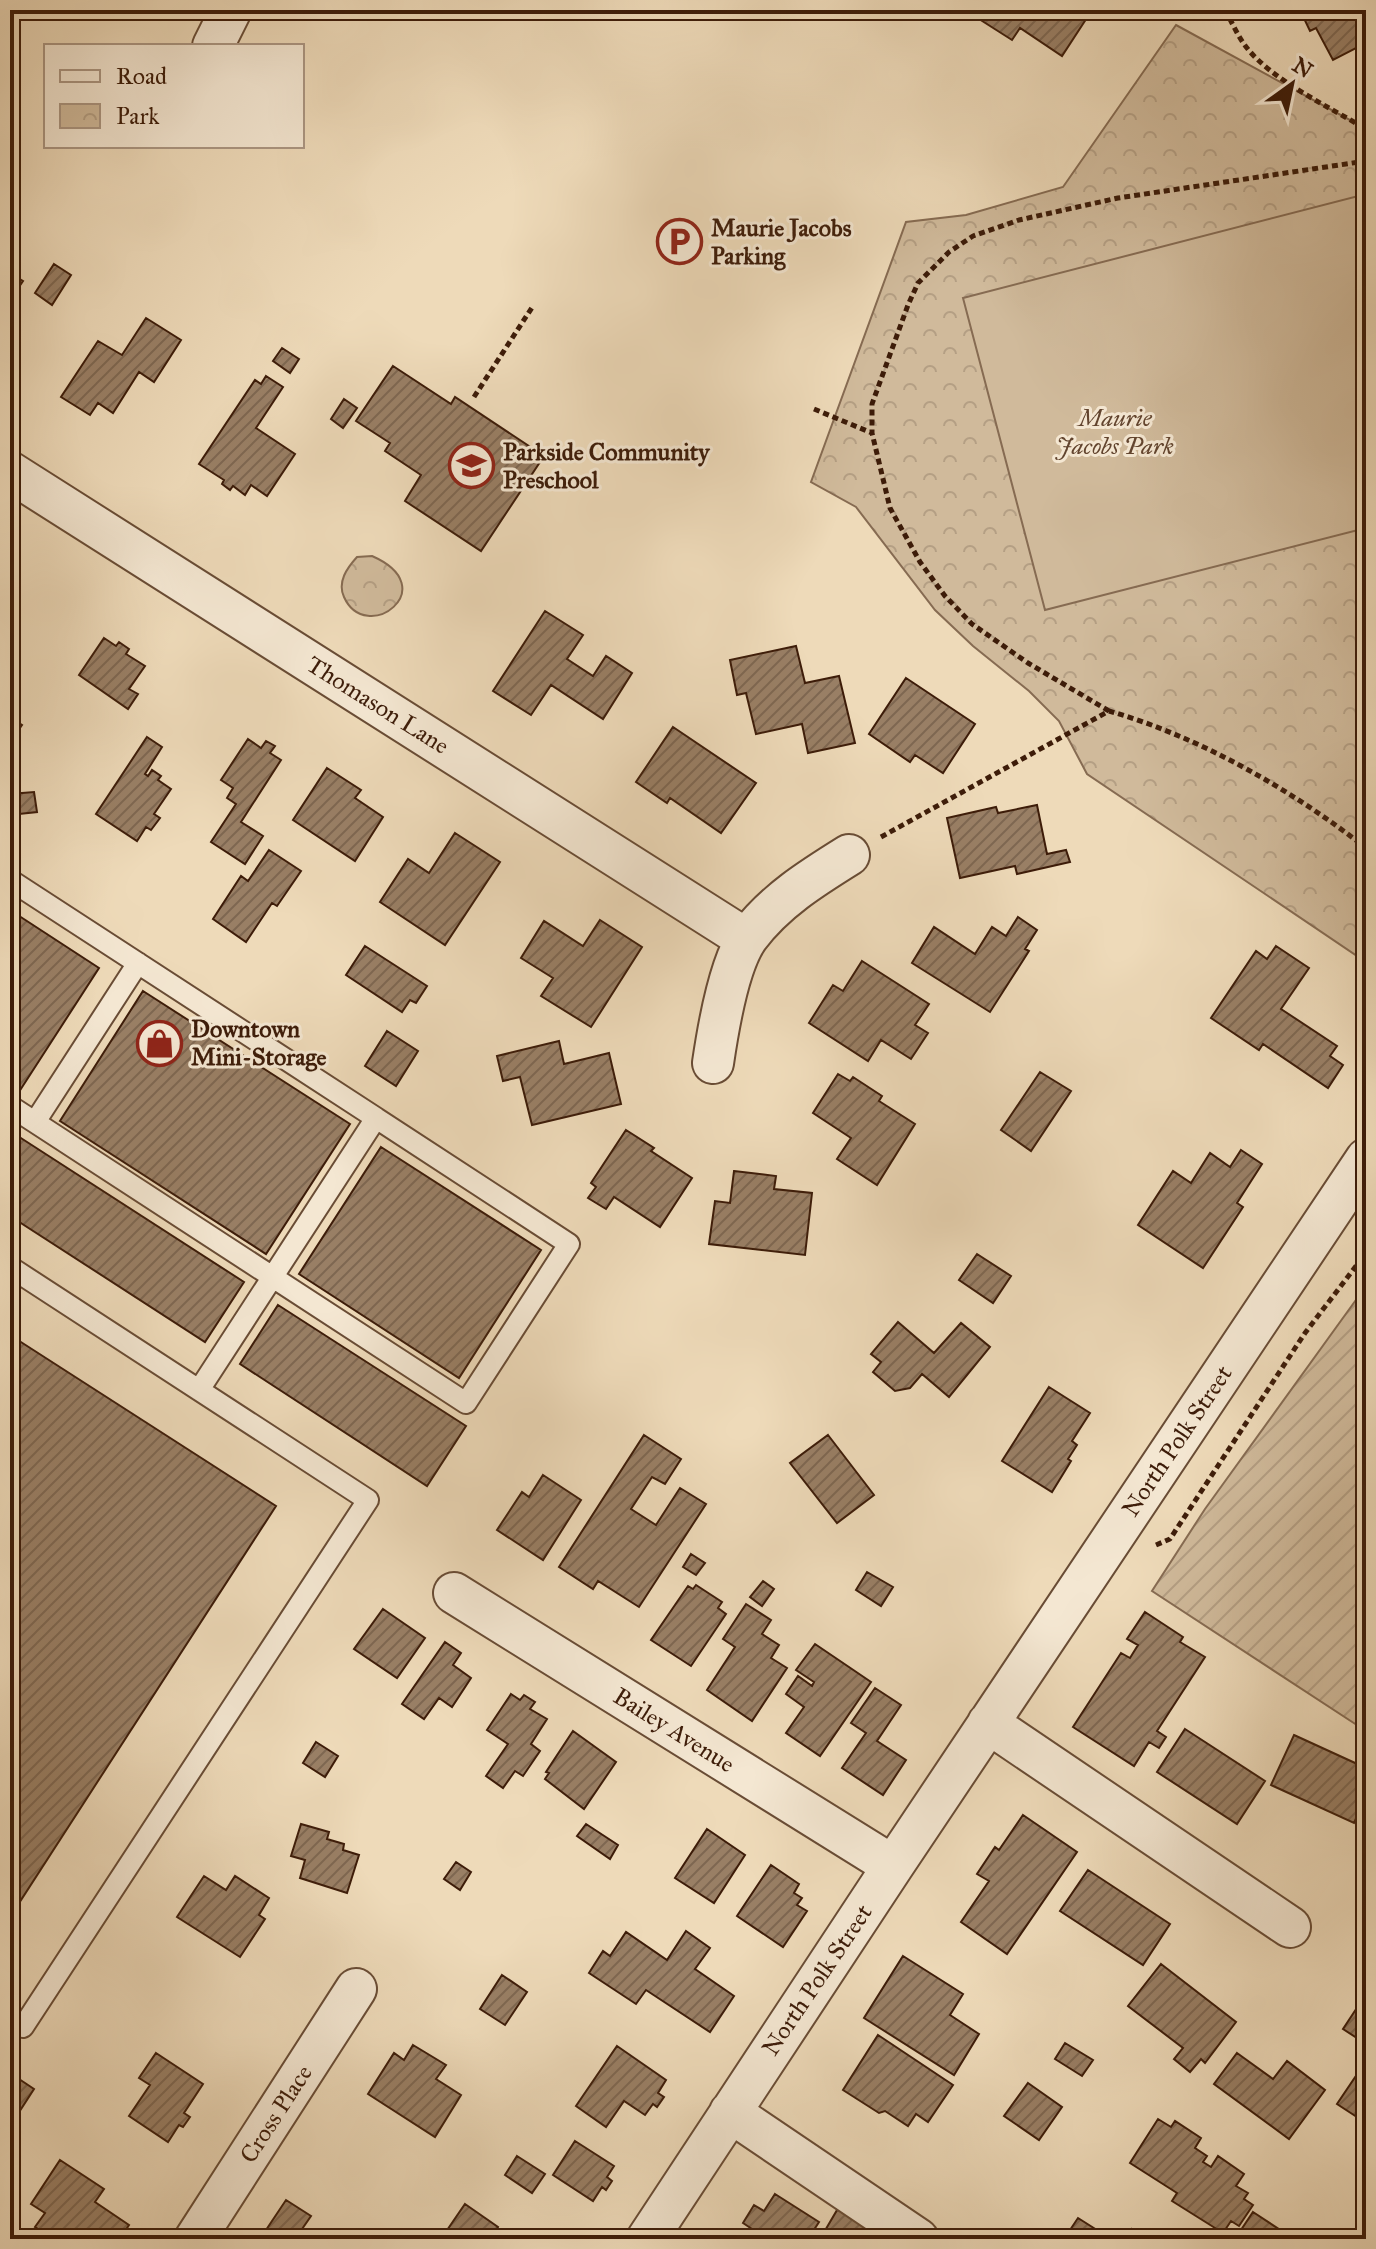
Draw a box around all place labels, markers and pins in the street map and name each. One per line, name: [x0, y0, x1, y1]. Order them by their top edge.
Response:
place label: Maurie Jacobs Parking: [711, 213, 852, 271]
parking icon: Maurie Jacobs Parking: [656, 218, 704, 266]
place label: Parkside Community Preschool: [503, 437, 711, 495]
school or university icon: Parkside Community Preschool: [448, 442, 496, 490]
place label: Downtown Mini-Storage: [191, 1014, 327, 1072]
shop icon: Downtown Mini-Storage: [136, 1019, 184, 1067]

